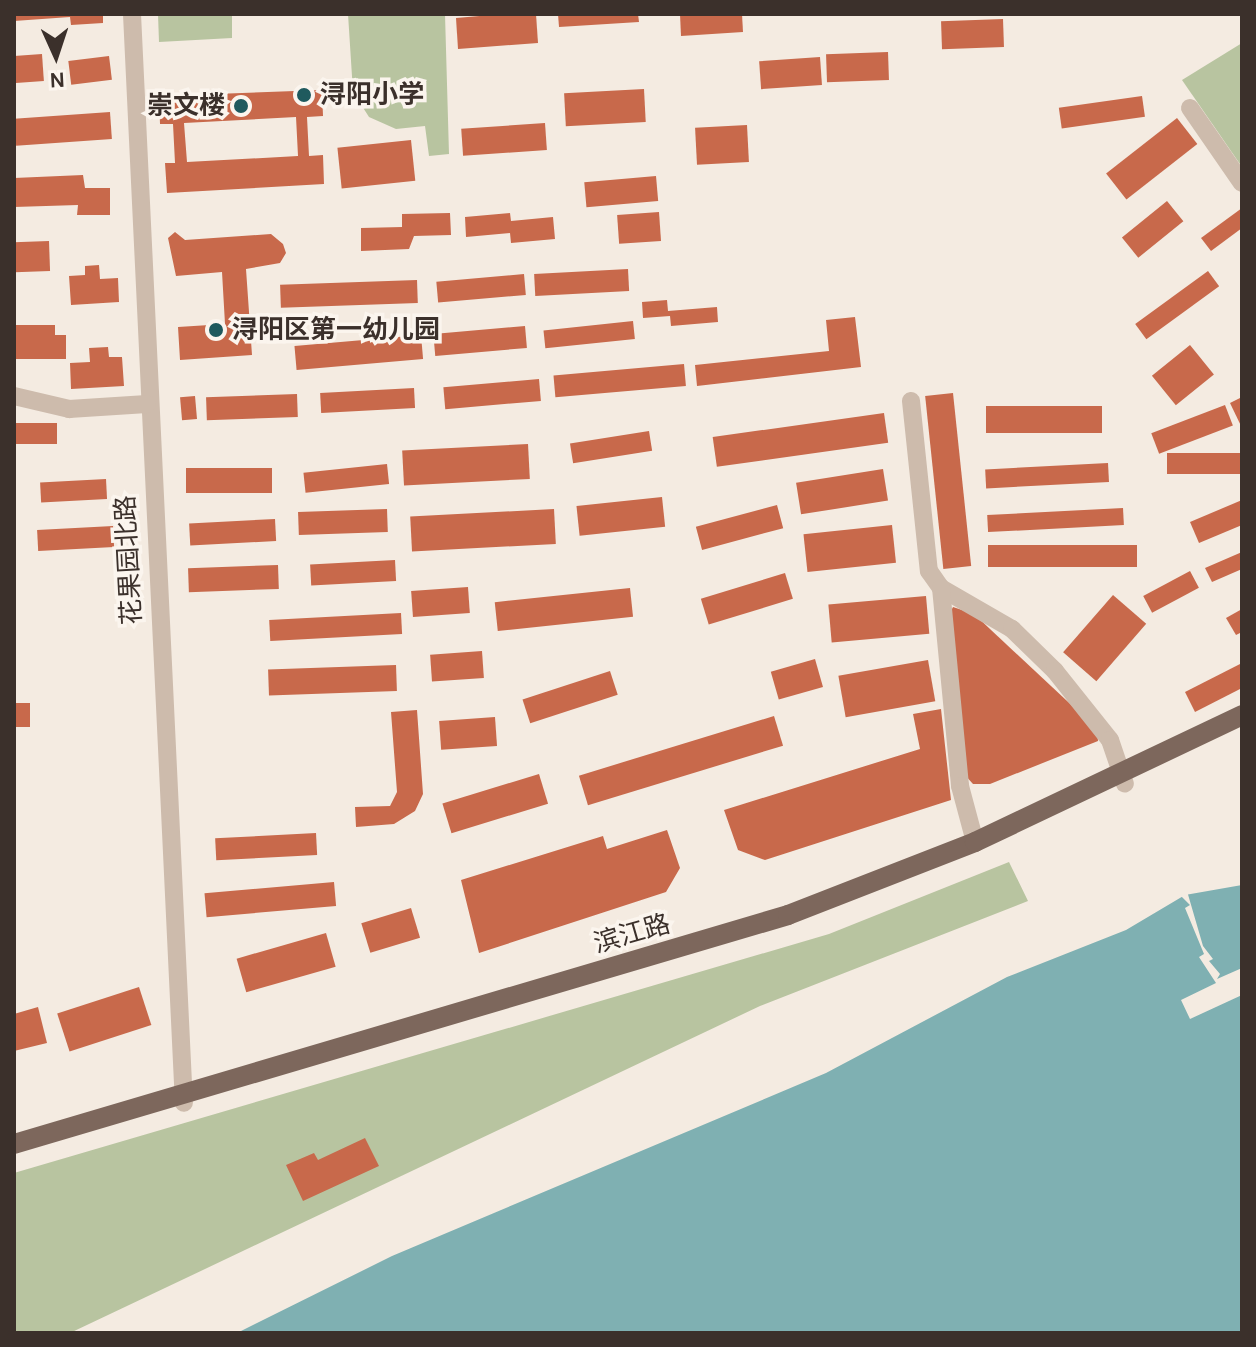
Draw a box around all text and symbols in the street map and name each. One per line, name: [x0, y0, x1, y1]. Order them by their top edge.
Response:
north arrow: [16, 16, 96, 96]
text: N: [49, 67, 66, 93]
place label: 浔阳小学: [320, 79, 424, 111]
marker: 浔阳小学: [295, 86, 313, 104]
place label: 崇文楼: [147, 90, 225, 122]
marker: 崇文楼: [232, 97, 250, 115]
place label: 浔阳区第一幼儿园: [232, 314, 440, 346]
marker: 浔阳区第一幼儿园: [207, 321, 225, 339]
street label: 花果园北路: [110, 494, 148, 626]
street label: 滨江路: [590, 908, 674, 960]

